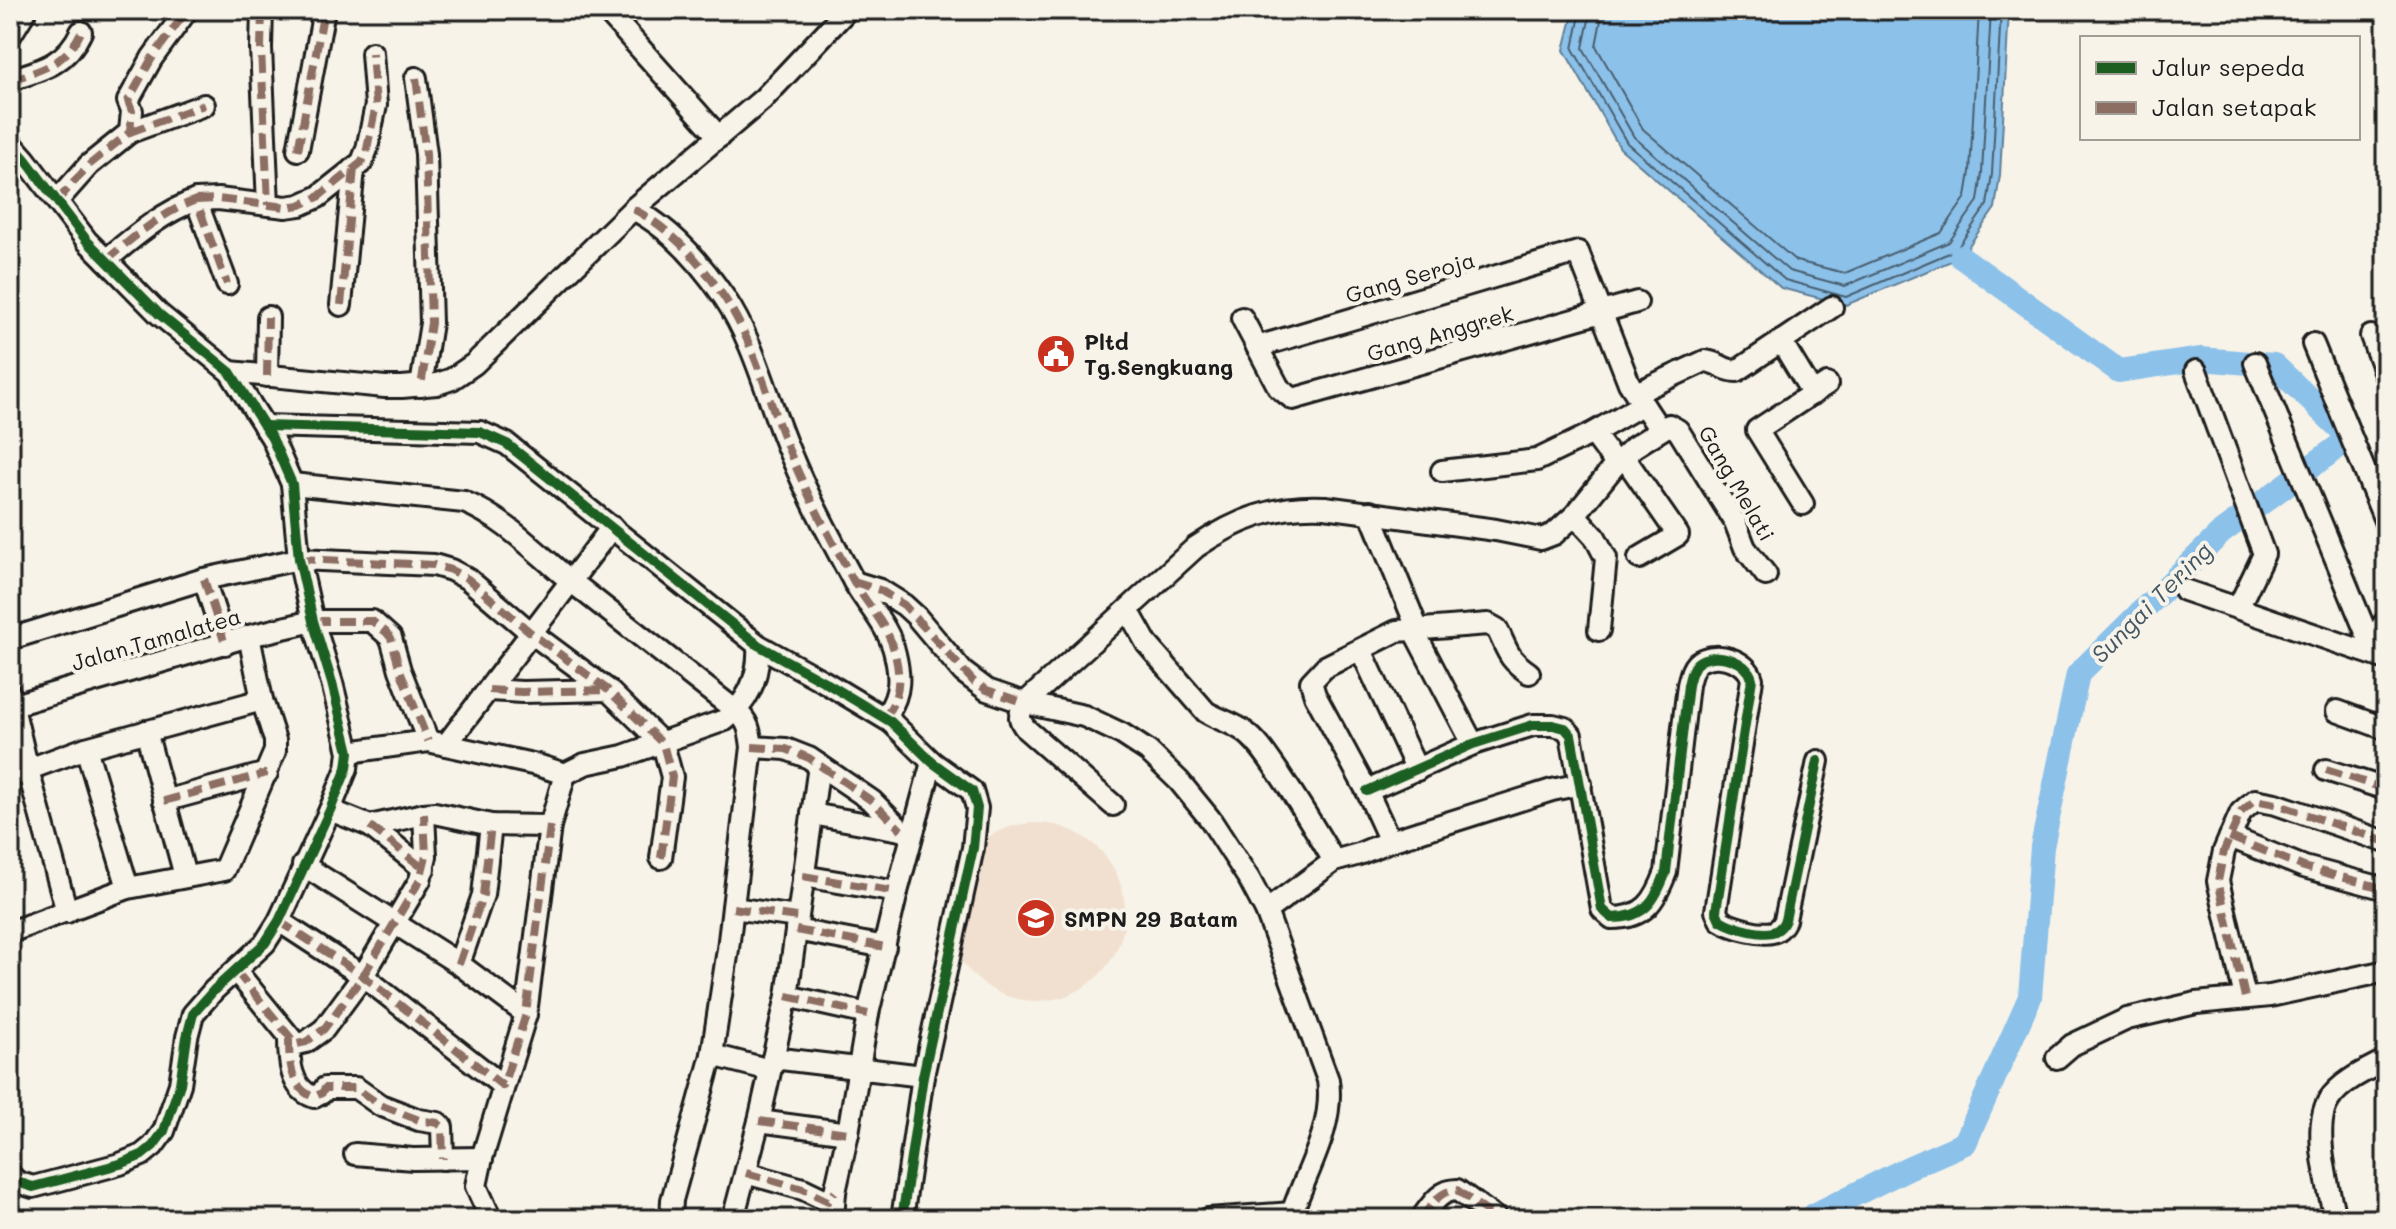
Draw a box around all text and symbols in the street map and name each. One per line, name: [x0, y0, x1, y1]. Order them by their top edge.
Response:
legend: [2080, 36, 2360, 140]
text: Jalur sepeda: [2152, 51, 2305, 82]
text: Jalan setapak: [2152, 91, 2317, 122]
street label: Gang Seroja: [1342, 245, 1478, 309]
street label: Gang Anggrek: [1363, 298, 1517, 368]
place label: Pltd Tg.Sengkuang: [1084, 327, 1233, 381]
public building icon: Pltd Tg.Sengkuang: [1035, 333, 1077, 375]
street label: Gang Melati: [1692, 420, 1782, 546]
water label: Sungai Tering: [2084, 535, 2218, 669]
street label: Jalan.Tamalatea: [68, 601, 244, 677]
school or university icon: SMPN 29 Batam: [1015, 897, 1057, 939]
place label: SMPN 29 Batam: [1064, 904, 1238, 933]

